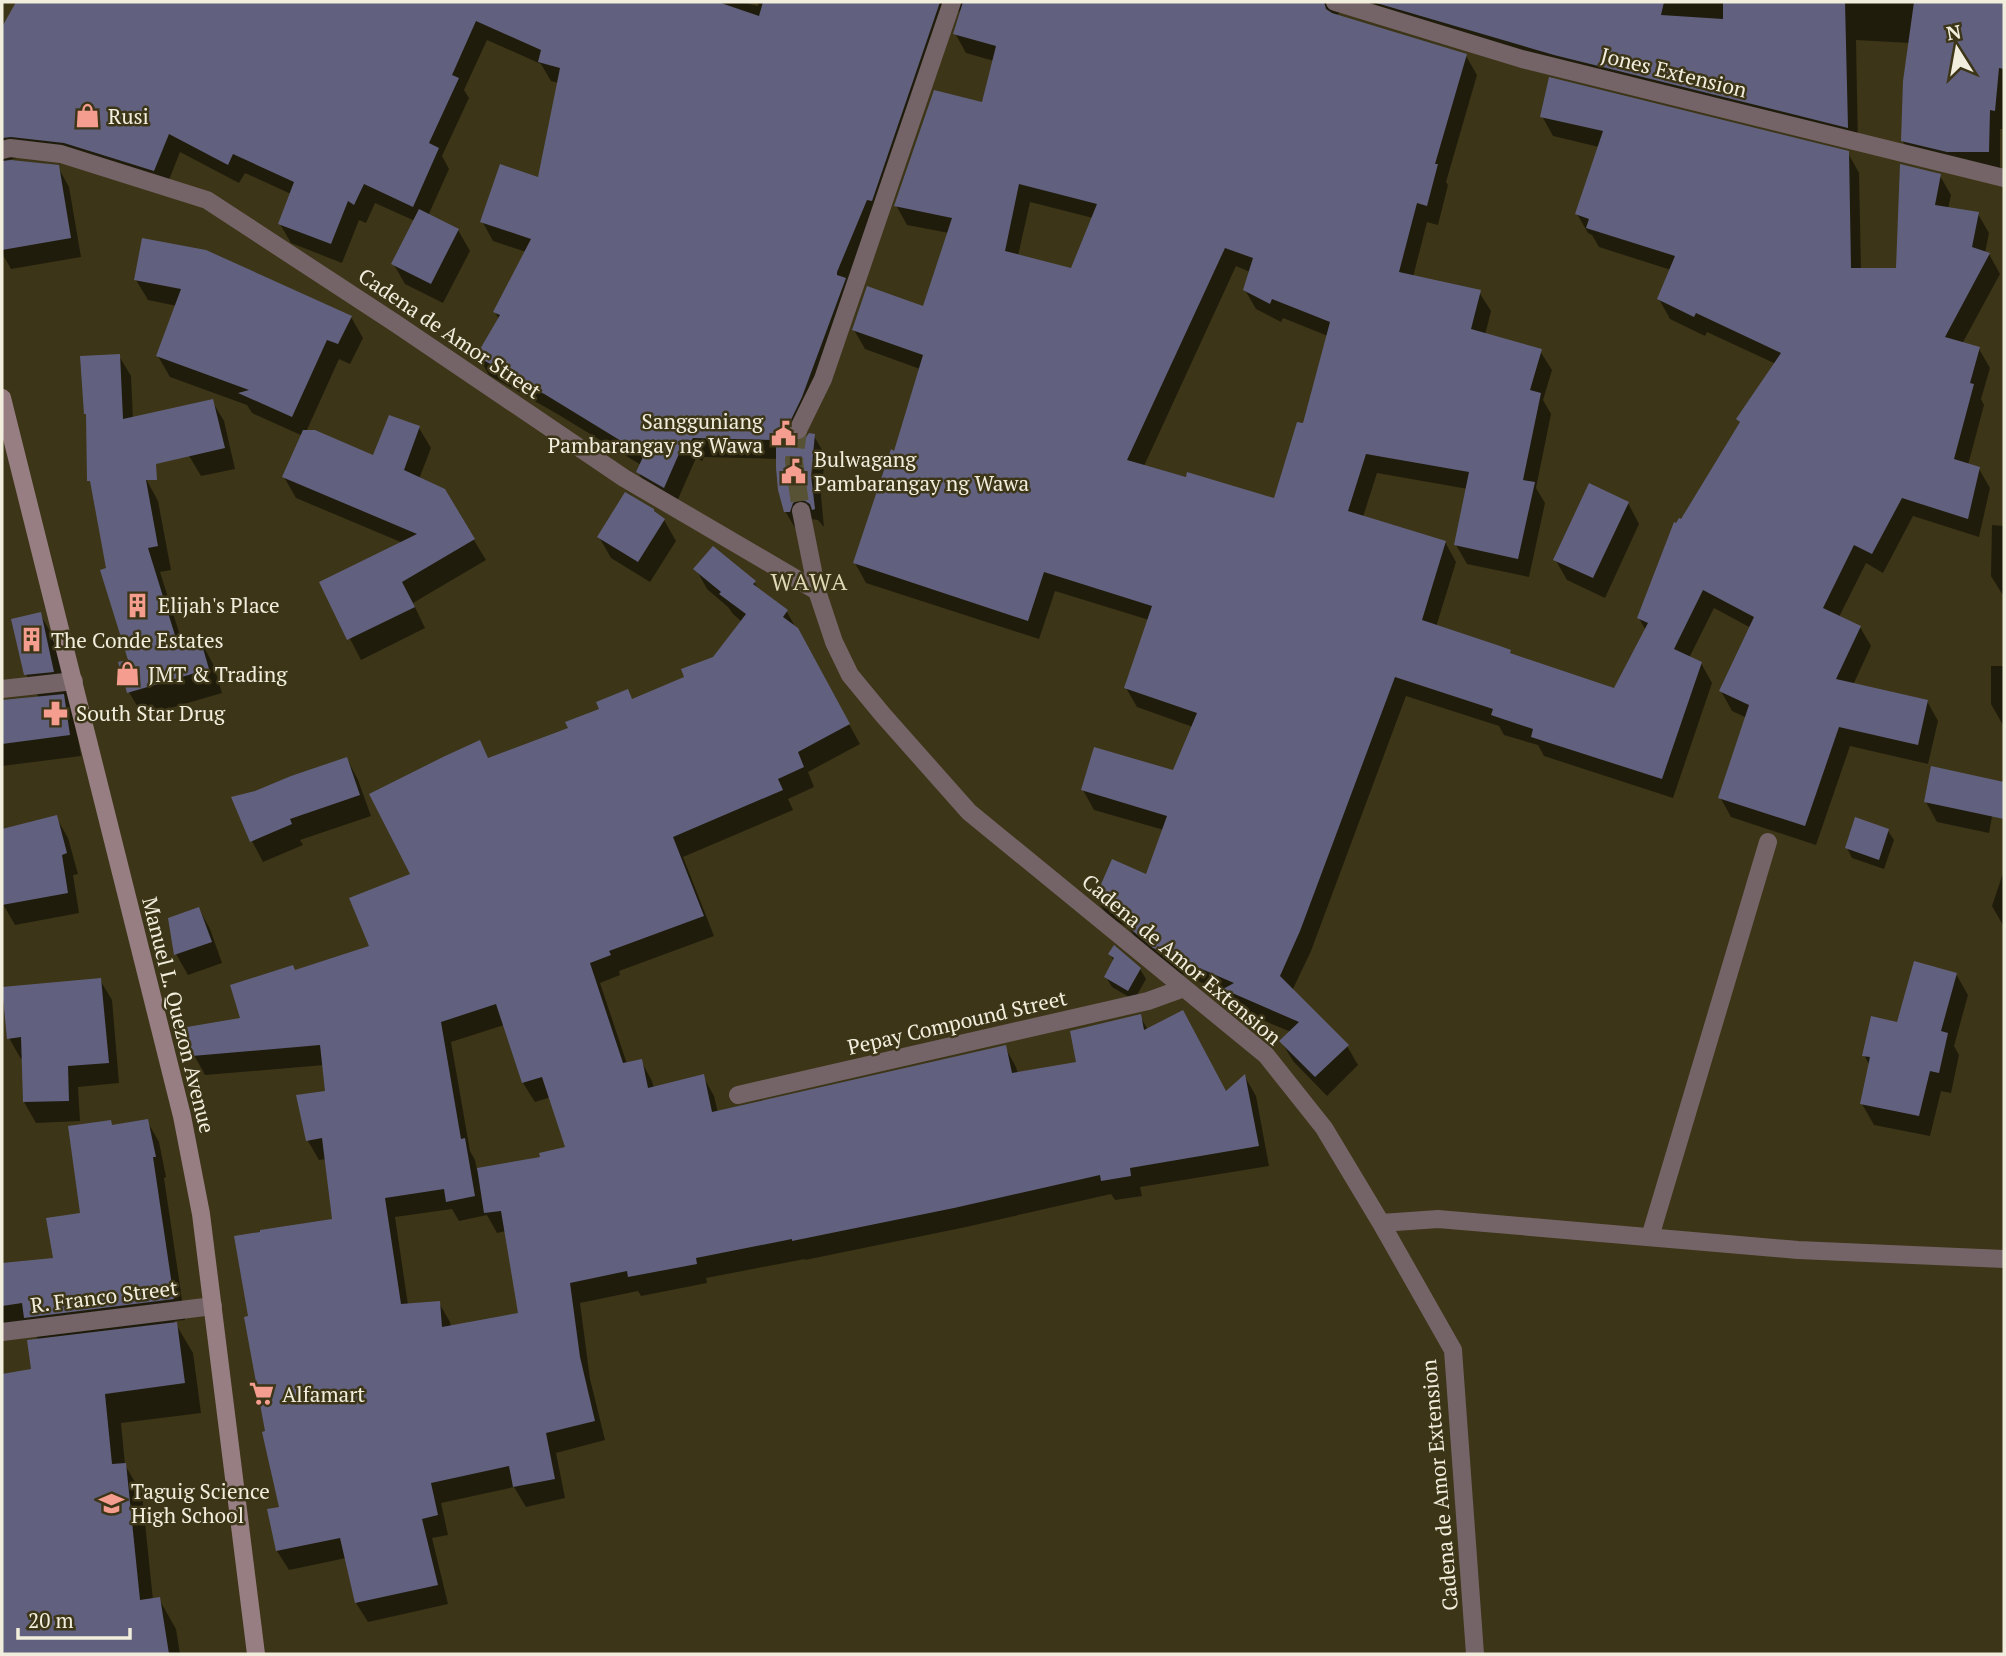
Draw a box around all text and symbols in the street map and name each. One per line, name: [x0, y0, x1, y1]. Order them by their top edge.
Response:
north arrow: [1922, 14, 1992, 84]
text: N: [1944, 18, 1964, 45]
street label: Jones Extension: [1598, 40, 1750, 104]
shop icon: Rusi: [74, 102, 102, 130]
place label: Rusi: [108, 102, 149, 130]
street label: Cadena de Amor Street: [353, 261, 547, 405]
place label: Sangguniang Pambarangay ng Wawa: [548, 407, 764, 459]
public building icon: Sangguniang Pambarangay ng Wawa: [769, 419, 797, 447]
place label: Bulwagang Pambarangay ng Wawa: [814, 445, 1030, 497]
public building icon: Bulwagang Pambarangay ng Wawa: [780, 457, 808, 485]
district label: WAWA: [770, 565, 850, 597]
building icon: Elijah's Place: [124, 591, 152, 619]
place label: Elijah's Place: [158, 591, 280, 619]
building icon: The Conde Estates: [17, 626, 45, 654]
place label: The Conde Estates: [51, 626, 224, 654]
shop icon: JMT & Trading: [114, 660, 142, 688]
place label: JMT & Trading: [148, 660, 288, 688]
pharmacy icon: South Star Drug: [42, 699, 70, 727]
place label: South Star Drug: [76, 699, 226, 727]
street label: Cadena de Amor Extension: [1076, 867, 1288, 1051]
street label: Manuel L. Quezon Avenue: [136, 894, 222, 1136]
street label: Pepay Compound Street: [845, 983, 1070, 1061]
street label: R. Franco Street: [29, 1273, 179, 1319]
street label: Cadena de Amor Extension: [1414, 1358, 1464, 1612]
supermarket icon: Alfamart: [248, 1380, 276, 1408]
place label: Alfamart: [282, 1380, 365, 1408]
place label: Taguig Science High School: [131, 1477, 270, 1529]
school or university icon: Taguig Science High School: [97, 1489, 125, 1517]
scale bar: [18, 1596, 130, 1640]
text: 20 m: [28, 1606, 74, 1634]

